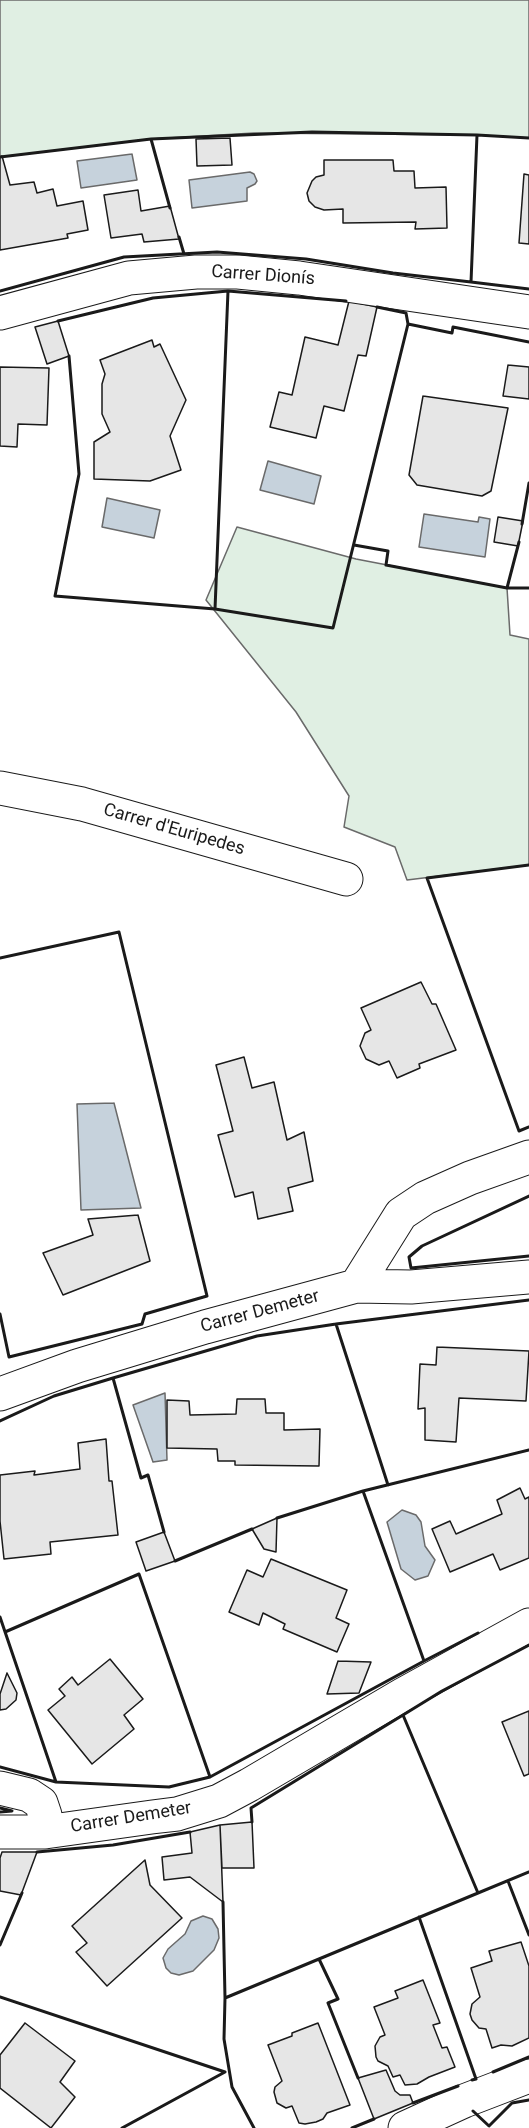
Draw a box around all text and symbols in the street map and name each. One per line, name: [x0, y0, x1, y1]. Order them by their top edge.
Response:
street label: Carrer Dionís: [210, 262, 316, 290]
street label: Carrer d'Euripedes: [101, 799, 247, 861]
street label: Carrer Demeter: [198, 1286, 322, 1338]
street label: Carrer Demeter: [69, 1798, 193, 1838]

